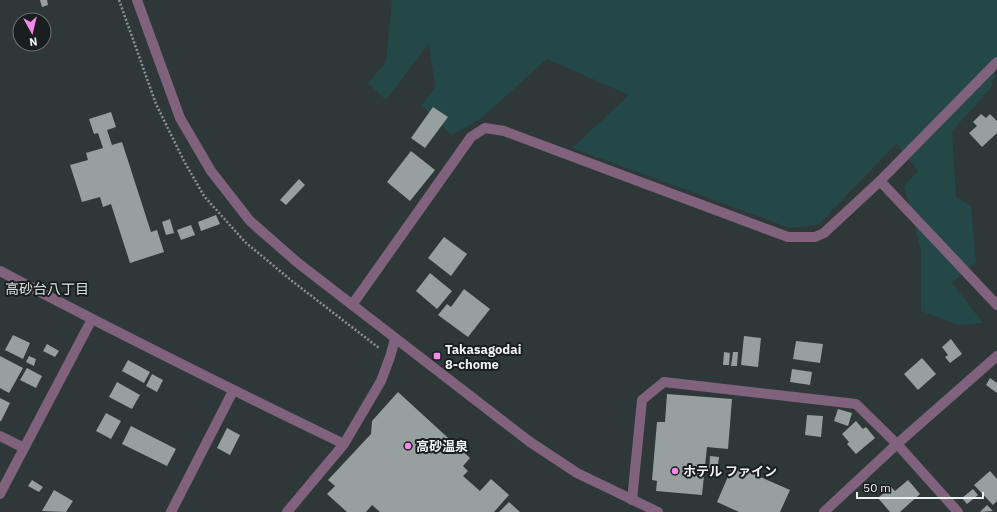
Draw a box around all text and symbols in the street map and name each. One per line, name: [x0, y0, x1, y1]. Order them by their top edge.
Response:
north arrow: [12, 12, 52, 52]
text: N: [28, 34, 38, 49]
district label: 高砂台八丁目: [5, 280, 89, 298]
place label: Takasagodai 8-chome: [445, 341, 521, 373]
marker: Takasagodai 8-chome: [432, 351, 442, 361]
place label: 高砂温泉: [416, 438, 468, 455]
marker: 高砂温泉: [403, 441, 413, 451]
place label: ホテル ファイン: [683, 463, 777, 480]
marker: ホテル ファイン: [670, 466, 680, 476]
scale bar: [857, 474, 983, 500]
text: 50 m: [863, 480, 891, 495]

